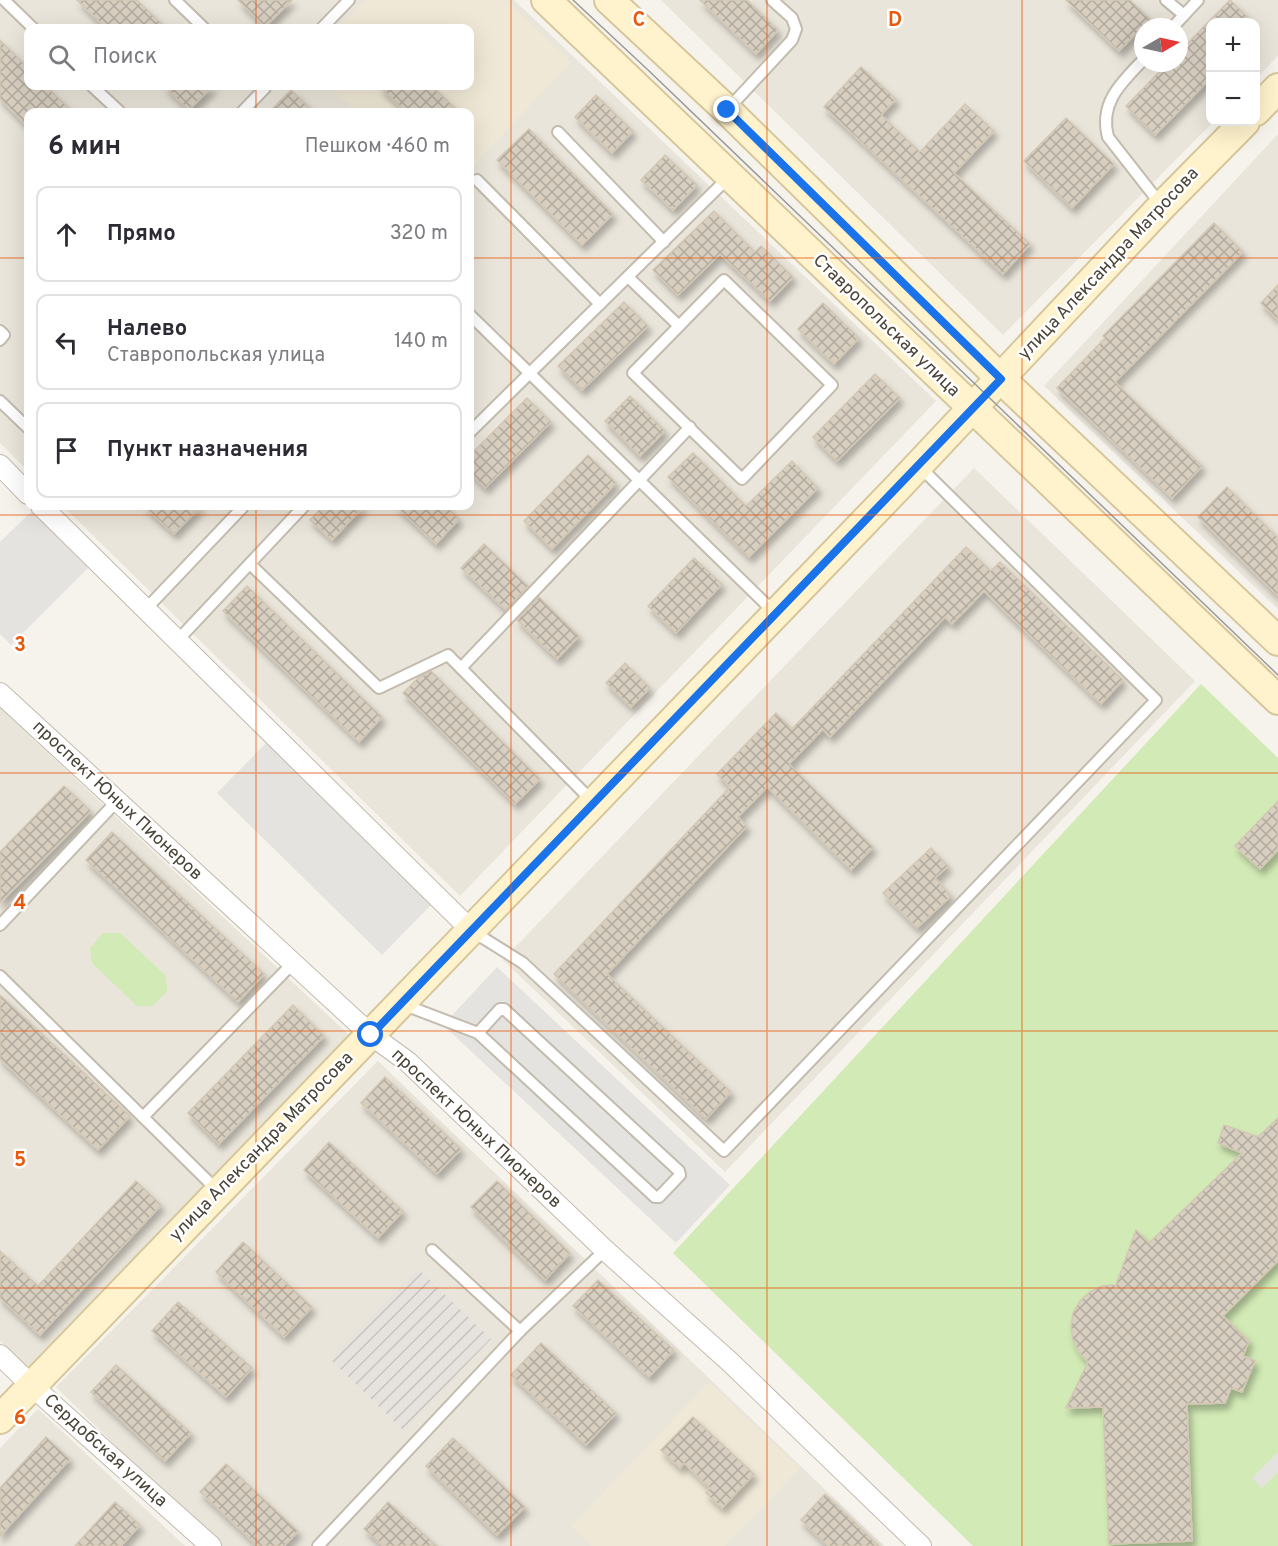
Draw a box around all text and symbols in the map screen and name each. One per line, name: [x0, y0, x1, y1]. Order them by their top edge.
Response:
text: C: [633, 8, 645, 34]
text: D: [888, 8, 902, 34]
north arrow: [1134, 18, 1188, 72]
map controls: [1206, 18, 1260, 126]
button: +: [1206, 18, 1260, 72]
search box: [24, 24, 474, 90]
icon: search: [45, 41, 78, 74]
text: Поиск: [93, 44, 157, 71]
button: −: [1206, 72, 1260, 126]
route end: [713, 96, 739, 122]
text: 6 мин: [48, 131, 121, 164]
text: Пешком · 460 m: [305, 134, 450, 160]
street label: улица Александра Матросова: [1014, 163, 1204, 365]
icon: ahead: [50, 218, 83, 251]
text: Прямо: [107, 221, 176, 248]
text: 320 m: [390, 221, 448, 247]
street label: Ставропольская улица: [807, 250, 965, 402]
text: Налево: [107, 316, 187, 343]
icon: left: [50, 326, 83, 359]
text: 140 m: [394, 329, 448, 355]
text: Ставропольская улица: [107, 343, 325, 369]
icon: arrive: [50, 434, 83, 467]
text: Пункт назначения: [107, 437, 308, 464]
text: 3: [14, 633, 26, 659]
street label: проспект Юных Пионеров: [27, 716, 207, 886]
text: 4: [14, 891, 26, 917]
route start: [357, 1021, 383, 1047]
street label: проспект Юных Пионеров: [386, 1044, 566, 1214]
street label: улица Александра Матросова: [165, 1047, 359, 1247]
text: 5: [14, 1148, 26, 1174]
street label: Сердобская улица: [38, 1389, 172, 1513]
text: 6: [14, 1406, 26, 1432]

